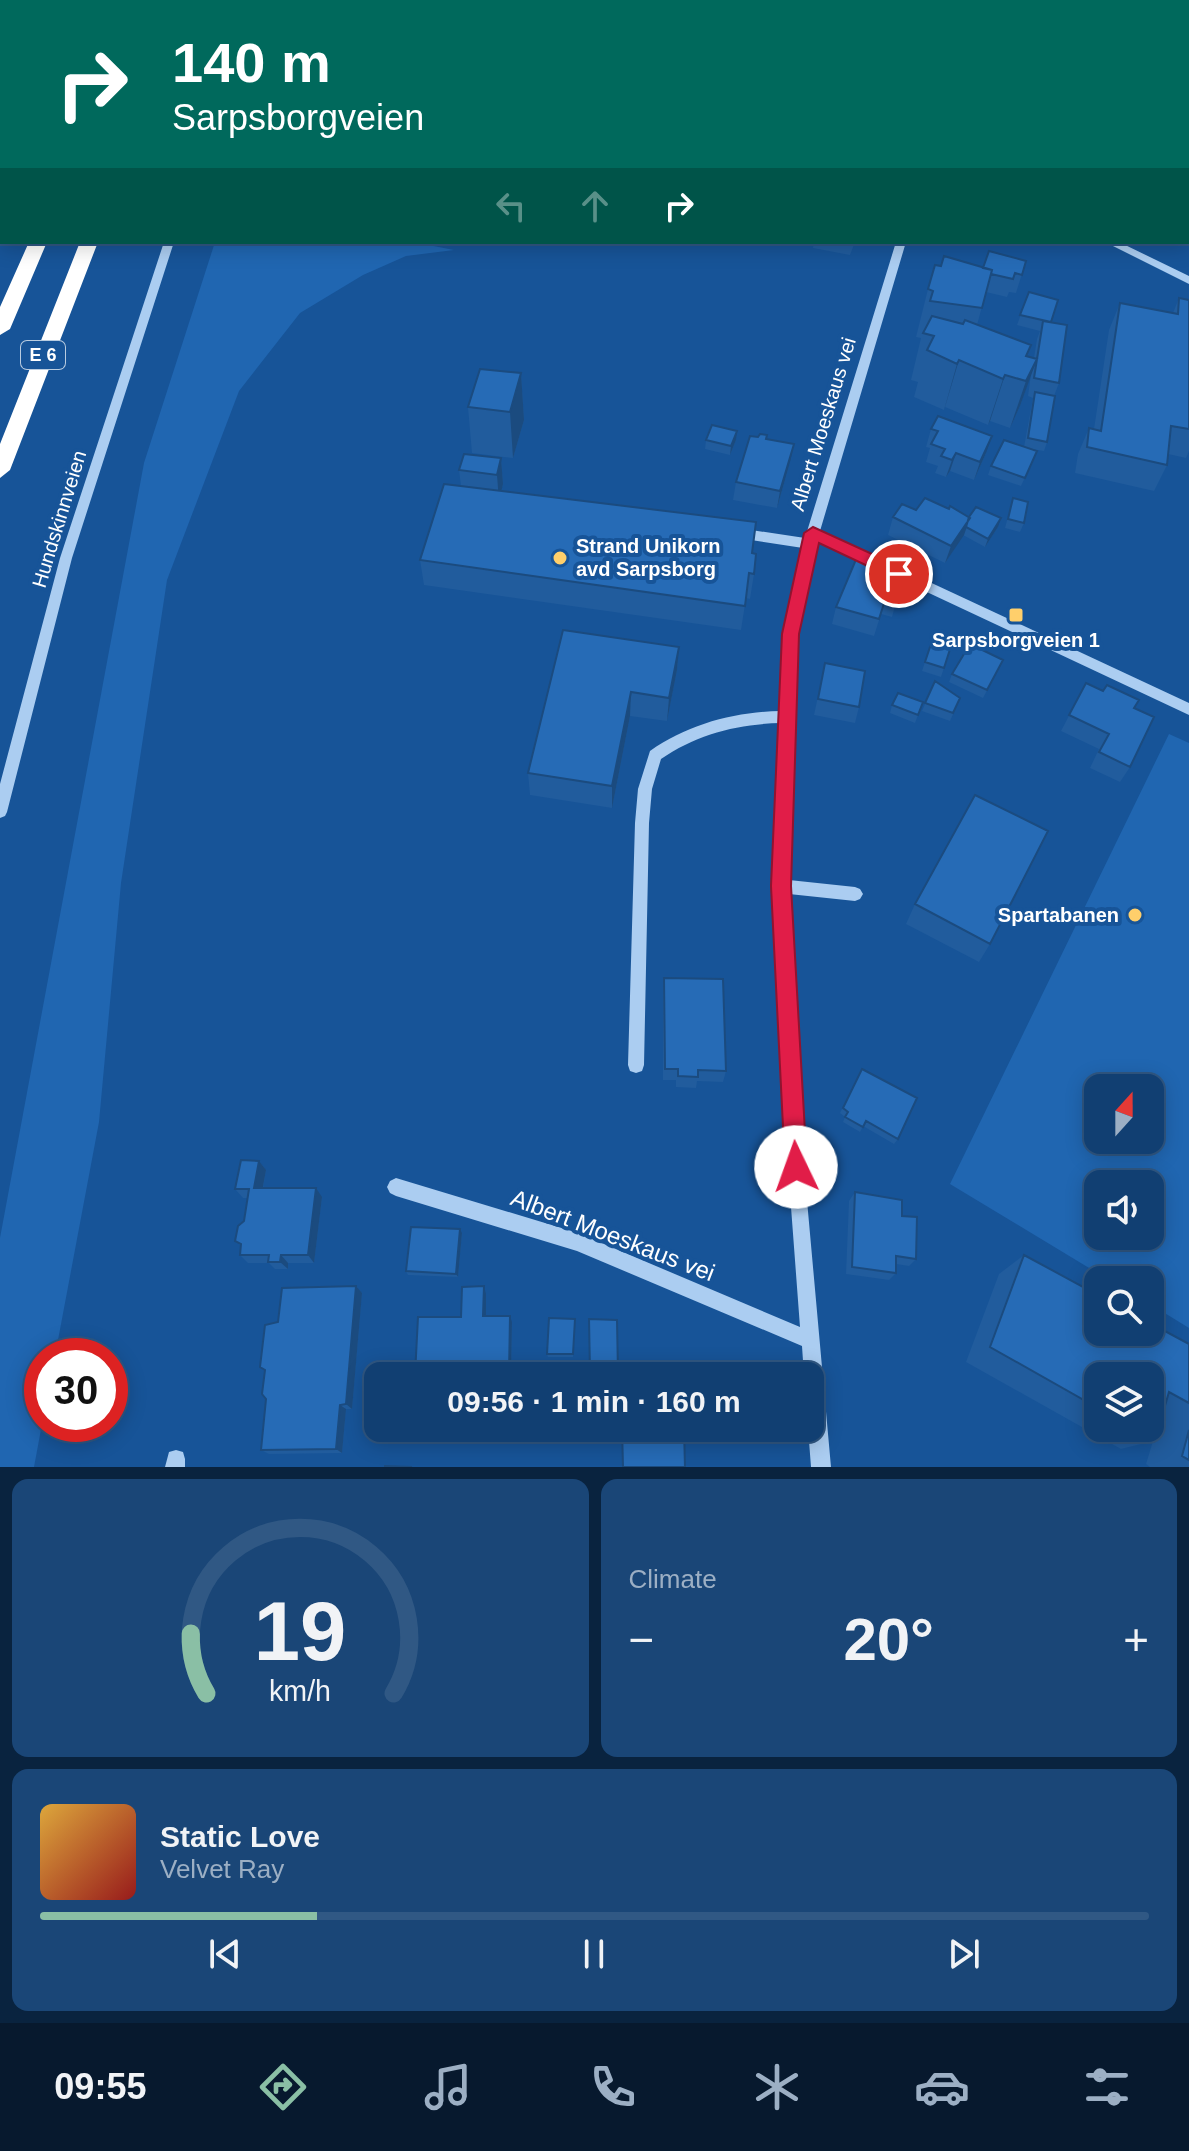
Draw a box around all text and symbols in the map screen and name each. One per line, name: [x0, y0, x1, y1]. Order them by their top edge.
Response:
text: 140 m: [172, 31, 331, 94]
icon: right: [40, 32, 144, 136]
text: Sarpsborgveien: [172, 97, 424, 138]
icon: left: [489, 184, 533, 228]
icon: ahead: [573, 184, 617, 228]
icon: right: [657, 184, 701, 228]
street label: Albert Moeskaus vei: [786, 335, 860, 513]
road number: E 6: [21, 341, 65, 369]
street label: Hundskinnveien: [28, 448, 90, 590]
place label: Strand Unikorn avd Sarpsborg: [576, 535, 720, 580]
pin: [865, 540, 933, 608]
marker: Strand Unikorn avd Sarpsborg: [551, 549, 569, 567]
icon: arrive: [877, 552, 921, 596]
marker: Sarpsborgveien 1: [1007, 606, 1025, 624]
place label: Sarpsborgveien 1: [932, 629, 1100, 651]
place label: Spartabanen: [998, 904, 1119, 926]
marker: Spartabanen: [1126, 906, 1144, 924]
north arrow: [1084, 1074, 1164, 1154]
map controls: [1084, 1074, 1164, 1442]
position arrow: [754, 1125, 838, 1209]
button: sound: [1084, 1170, 1164, 1250]
street label: Albert Moeskaus vei: [507, 1184, 719, 1286]
button: search: [1084, 1266, 1164, 1346]
speed limit sign: 30: [24, 1338, 128, 1442]
button: layers: [1084, 1362, 1164, 1442]
text: 09:56 · 1 min · 160 m: [447, 1385, 741, 1418]
text: Climate: [629, 1564, 717, 1594]
text: 19: [254, 1585, 347, 1678]
text: 20°: [843, 1606, 934, 1673]
text: −: [629, 1615, 654, 1664]
text: +: [1123, 1615, 1149, 1664]
text: km/h: [269, 1675, 331, 1707]
text: Static Love: [160, 1820, 320, 1853]
text: Velvet Ray: [160, 1854, 284, 1884]
icon: previous: [203, 1932, 247, 1976]
icon: pause: [572, 1932, 616, 1976]
icon: next: [942, 1932, 986, 1976]
icon: directions: [255, 2059, 311, 2115]
icon: music: [420, 2059, 476, 2115]
icon: phone: [585, 2059, 641, 2115]
icon: climate: [749, 2059, 805, 2115]
icon: car: [914, 2059, 970, 2115]
icon: filters: [1079, 2059, 1135, 2115]
text: 09:55: [54, 2066, 146, 2107]

